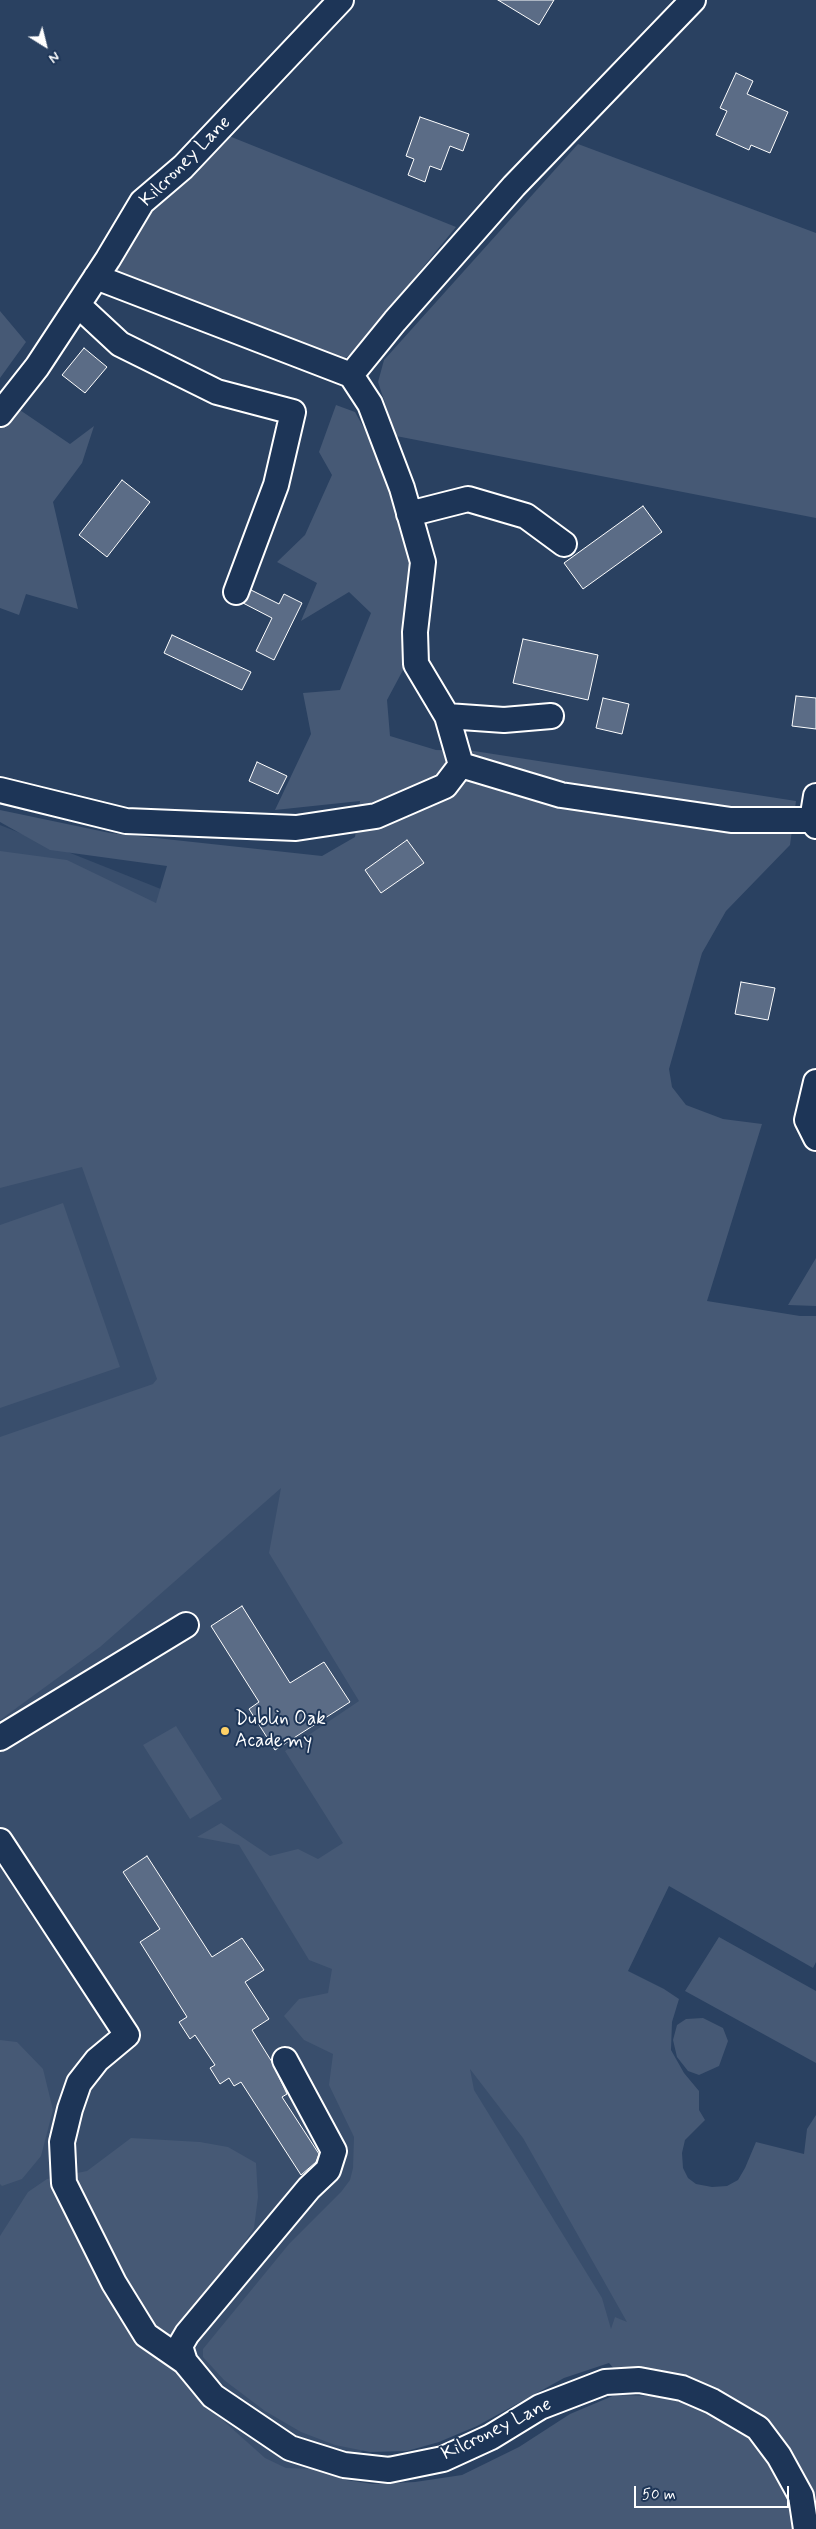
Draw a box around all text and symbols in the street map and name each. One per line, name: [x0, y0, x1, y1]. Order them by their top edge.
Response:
north arrow: [20, 20, 70, 70]
text: N: [45, 47, 63, 67]
street label: Kilcroney Lane: [136, 112, 236, 212]
place label: Dublin Oak Academy: [235, 1709, 326, 1753]
marker: Dublin Oak Academy: [219, 1725, 231, 1737]
street label: Kilcroney Lane: [438, 2394, 556, 2466]
scale bar: [636, 2476, 791, 2508]
text: 50 m: [642, 2485, 676, 2505]

